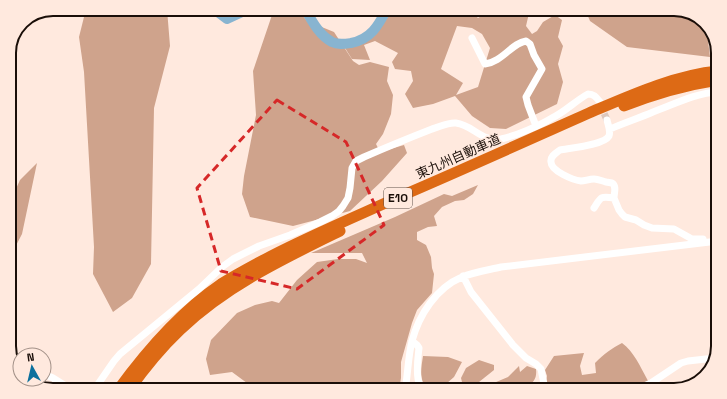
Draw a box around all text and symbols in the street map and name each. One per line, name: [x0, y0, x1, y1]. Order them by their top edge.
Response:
street label: 東九州自動車道: [413, 130, 503, 183]
road number: E10: [384, 188, 412, 208]
north arrow: [12, 347, 52, 387]
text: N: [26, 350, 35, 365]

